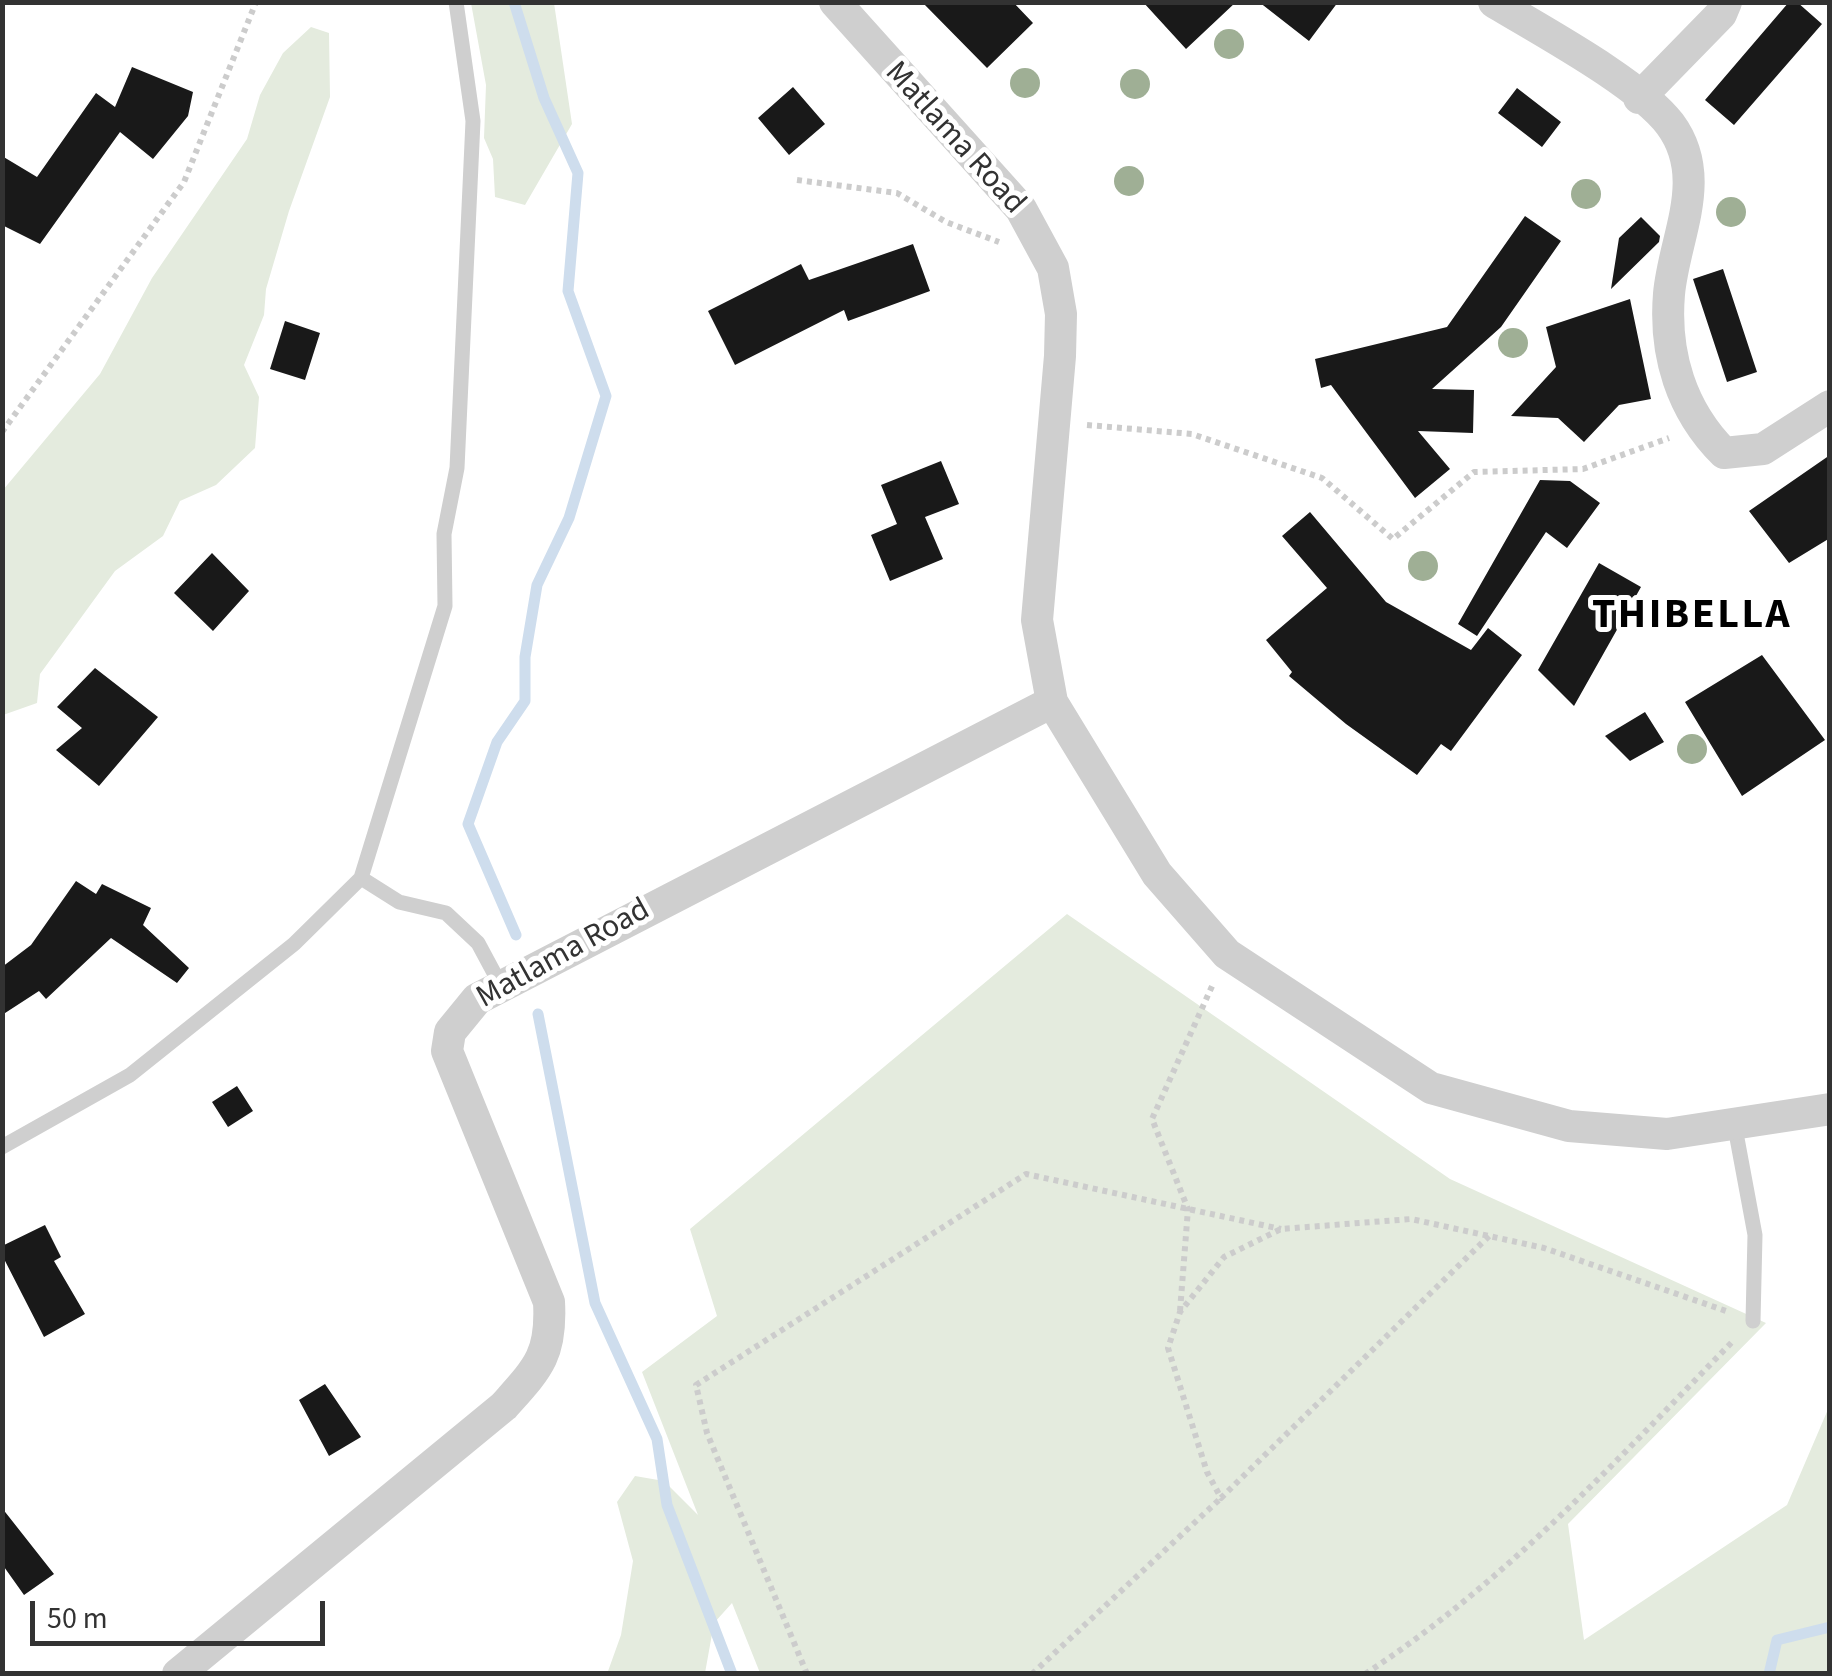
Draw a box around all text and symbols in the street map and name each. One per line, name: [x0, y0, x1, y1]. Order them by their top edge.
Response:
street label: Matlama Road: [876, 55, 1032, 223]
district label: THIBELLA: [1592, 593, 1792, 643]
street label: Matlama Road: [471, 892, 657, 1018]
scale bar: [35, 1581, 330, 1643]
text: 50 m: [47, 1597, 108, 1640]

